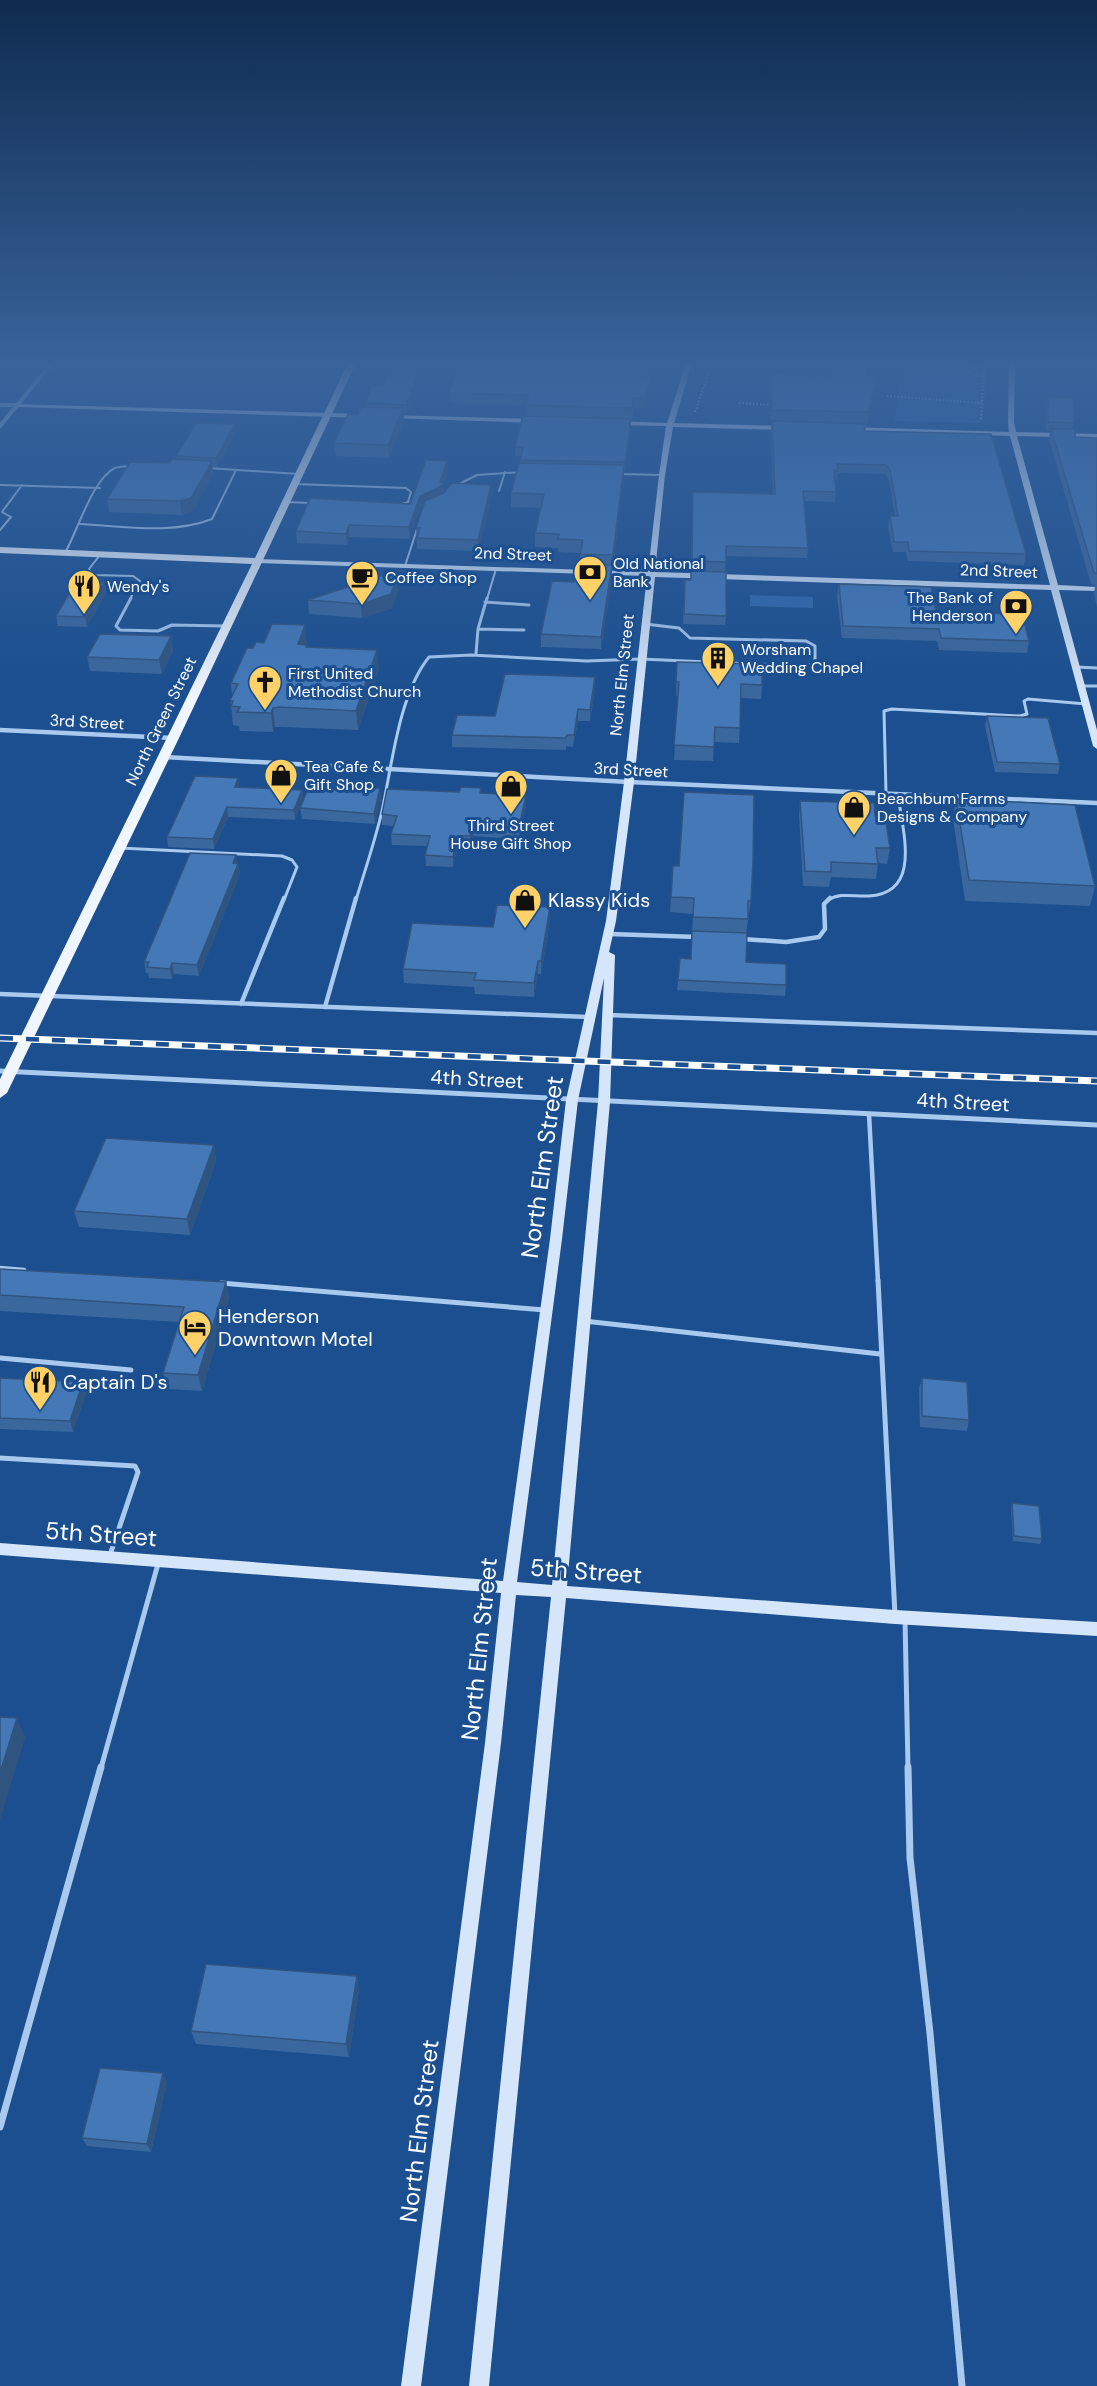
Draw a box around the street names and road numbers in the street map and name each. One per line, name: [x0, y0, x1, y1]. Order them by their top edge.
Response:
street label: 2nd Street: [474, 542, 552, 566]
street label: 2nd Street: [960, 559, 1038, 583]
street label: North Elm Street: [605, 613, 639, 737]
street label: North Green Street: [121, 653, 201, 789]
street label: 3rd Street: [49, 710, 125, 734]
street label: 3rd Street: [593, 758, 669, 782]
street label: 4th Street: [430, 1064, 525, 1094]
street label: North Elm Street: [514, 1074, 570, 1260]
street label: 4th Street: [916, 1087, 1011, 1117]
street label: 5th Street: [44, 1515, 158, 1553]
street label: 5th Street: [529, 1552, 643, 1590]
street label: North Elm Street: [454, 1556, 504, 1742]
street label: North Elm Street: [392, 2038, 446, 2224]

